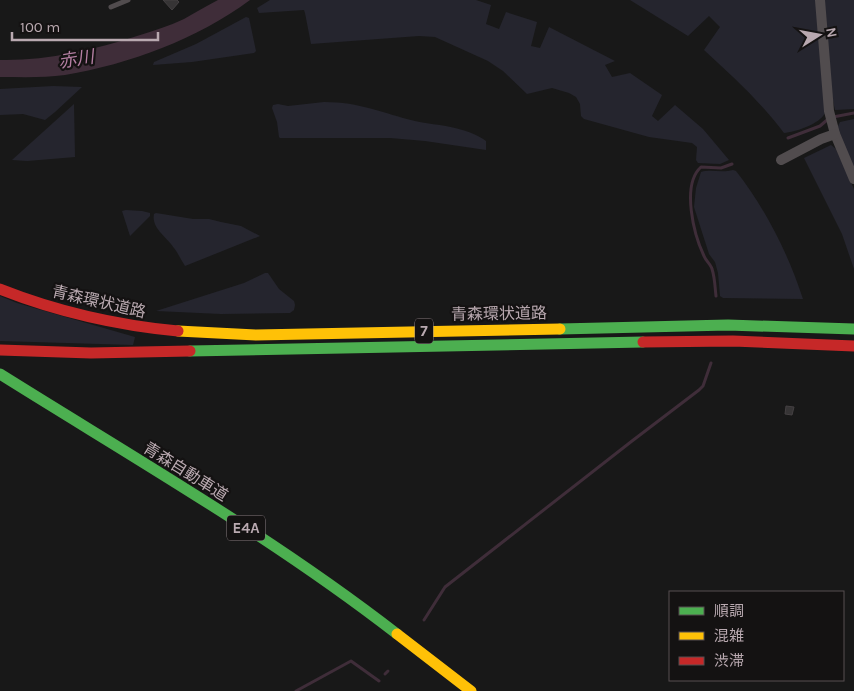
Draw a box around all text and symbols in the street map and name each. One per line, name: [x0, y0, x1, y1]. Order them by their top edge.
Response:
scale bar: [12, 10, 159, 42]
north arrow: [794, 10, 844, 60]
text: 100 m: [20, 18, 60, 36]
text: N: [822, 26, 841, 39]
water label: 赤川: [57, 45, 97, 73]
street label: 青森環状道路: [50, 281, 148, 322]
street label: 青森環状道路: [451, 303, 547, 324]
road number: 7: [415, 318, 433, 344]
street label: 青森自動車道: [140, 438, 231, 505]
road number: E4A: [227, 516, 265, 540]
legend: [669, 591, 844, 681]
text: 順調: [714, 602, 744, 620]
text: 混雑: [714, 627, 744, 645]
text: 渋滞: [714, 652, 744, 670]

